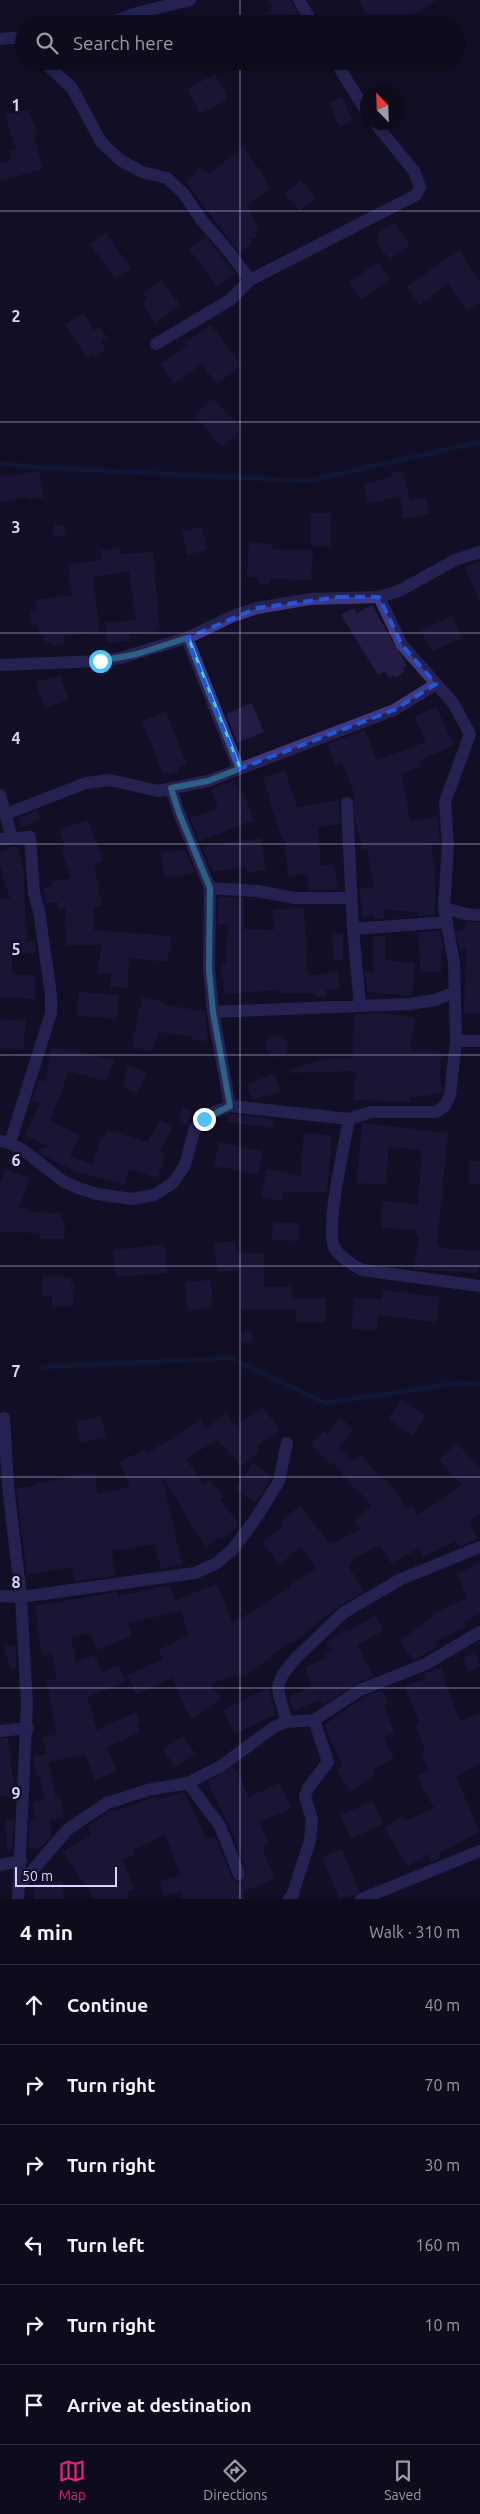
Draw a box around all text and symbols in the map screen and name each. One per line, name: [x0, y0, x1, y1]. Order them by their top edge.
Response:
search box: [15, 15, 465, 70]
icon: search: [33, 29, 61, 57]
text: Search here: [73, 32, 173, 54]
north arrow: [360, 85, 405, 130]
text: 1: [11, 96, 21, 114]
text: 2: [11, 307, 21, 325]
text: 3: [11, 518, 21, 536]
route start: [89, 650, 112, 673]
text: 4: [11, 729, 21, 747]
text: 5: [11, 940, 21, 958]
route end: [193, 1108, 216, 1131]
text: 6: [11, 1151, 21, 1169]
text: 7: [11, 1362, 21, 1380]
text: 8: [11, 1573, 21, 1591]
text: 9: [11, 1784, 21, 1802]
scale bar: [15, 1864, 118, 1887]
text: 50 m: [22, 1868, 53, 1884]
text: 4 min: [20, 1920, 73, 1944]
text: Walk · 310 m: [369, 1923, 460, 1941]
icon: ahead: [20, 1991, 48, 2019]
text: Continue: [67, 1994, 148, 2016]
text: 40 m: [424, 1996, 460, 2014]
icon: right: [20, 2071, 48, 2099]
text: Turn right: [67, 2074, 155, 2096]
text: 70 m: [424, 2076, 460, 2094]
icon: right: [20, 2151, 48, 2179]
text: Turn right: [67, 2154, 155, 2176]
text: 30 m: [424, 2156, 460, 2174]
icon: left: [20, 2231, 48, 2259]
text: Turn left: [67, 2234, 145, 2256]
text: 160 m: [415, 2236, 460, 2254]
icon: right: [20, 2311, 48, 2339]
text: Turn right: [67, 2314, 155, 2336]
text: 10 m: [424, 2316, 460, 2334]
icon: arrive: [20, 2391, 48, 2419]
text: Arrive at destination: [67, 2394, 252, 2416]
tab: Map: [58, 2457, 86, 2503]
tab: Directions: [203, 2457, 267, 2503]
tab: Saved: [384, 2457, 422, 2503]

